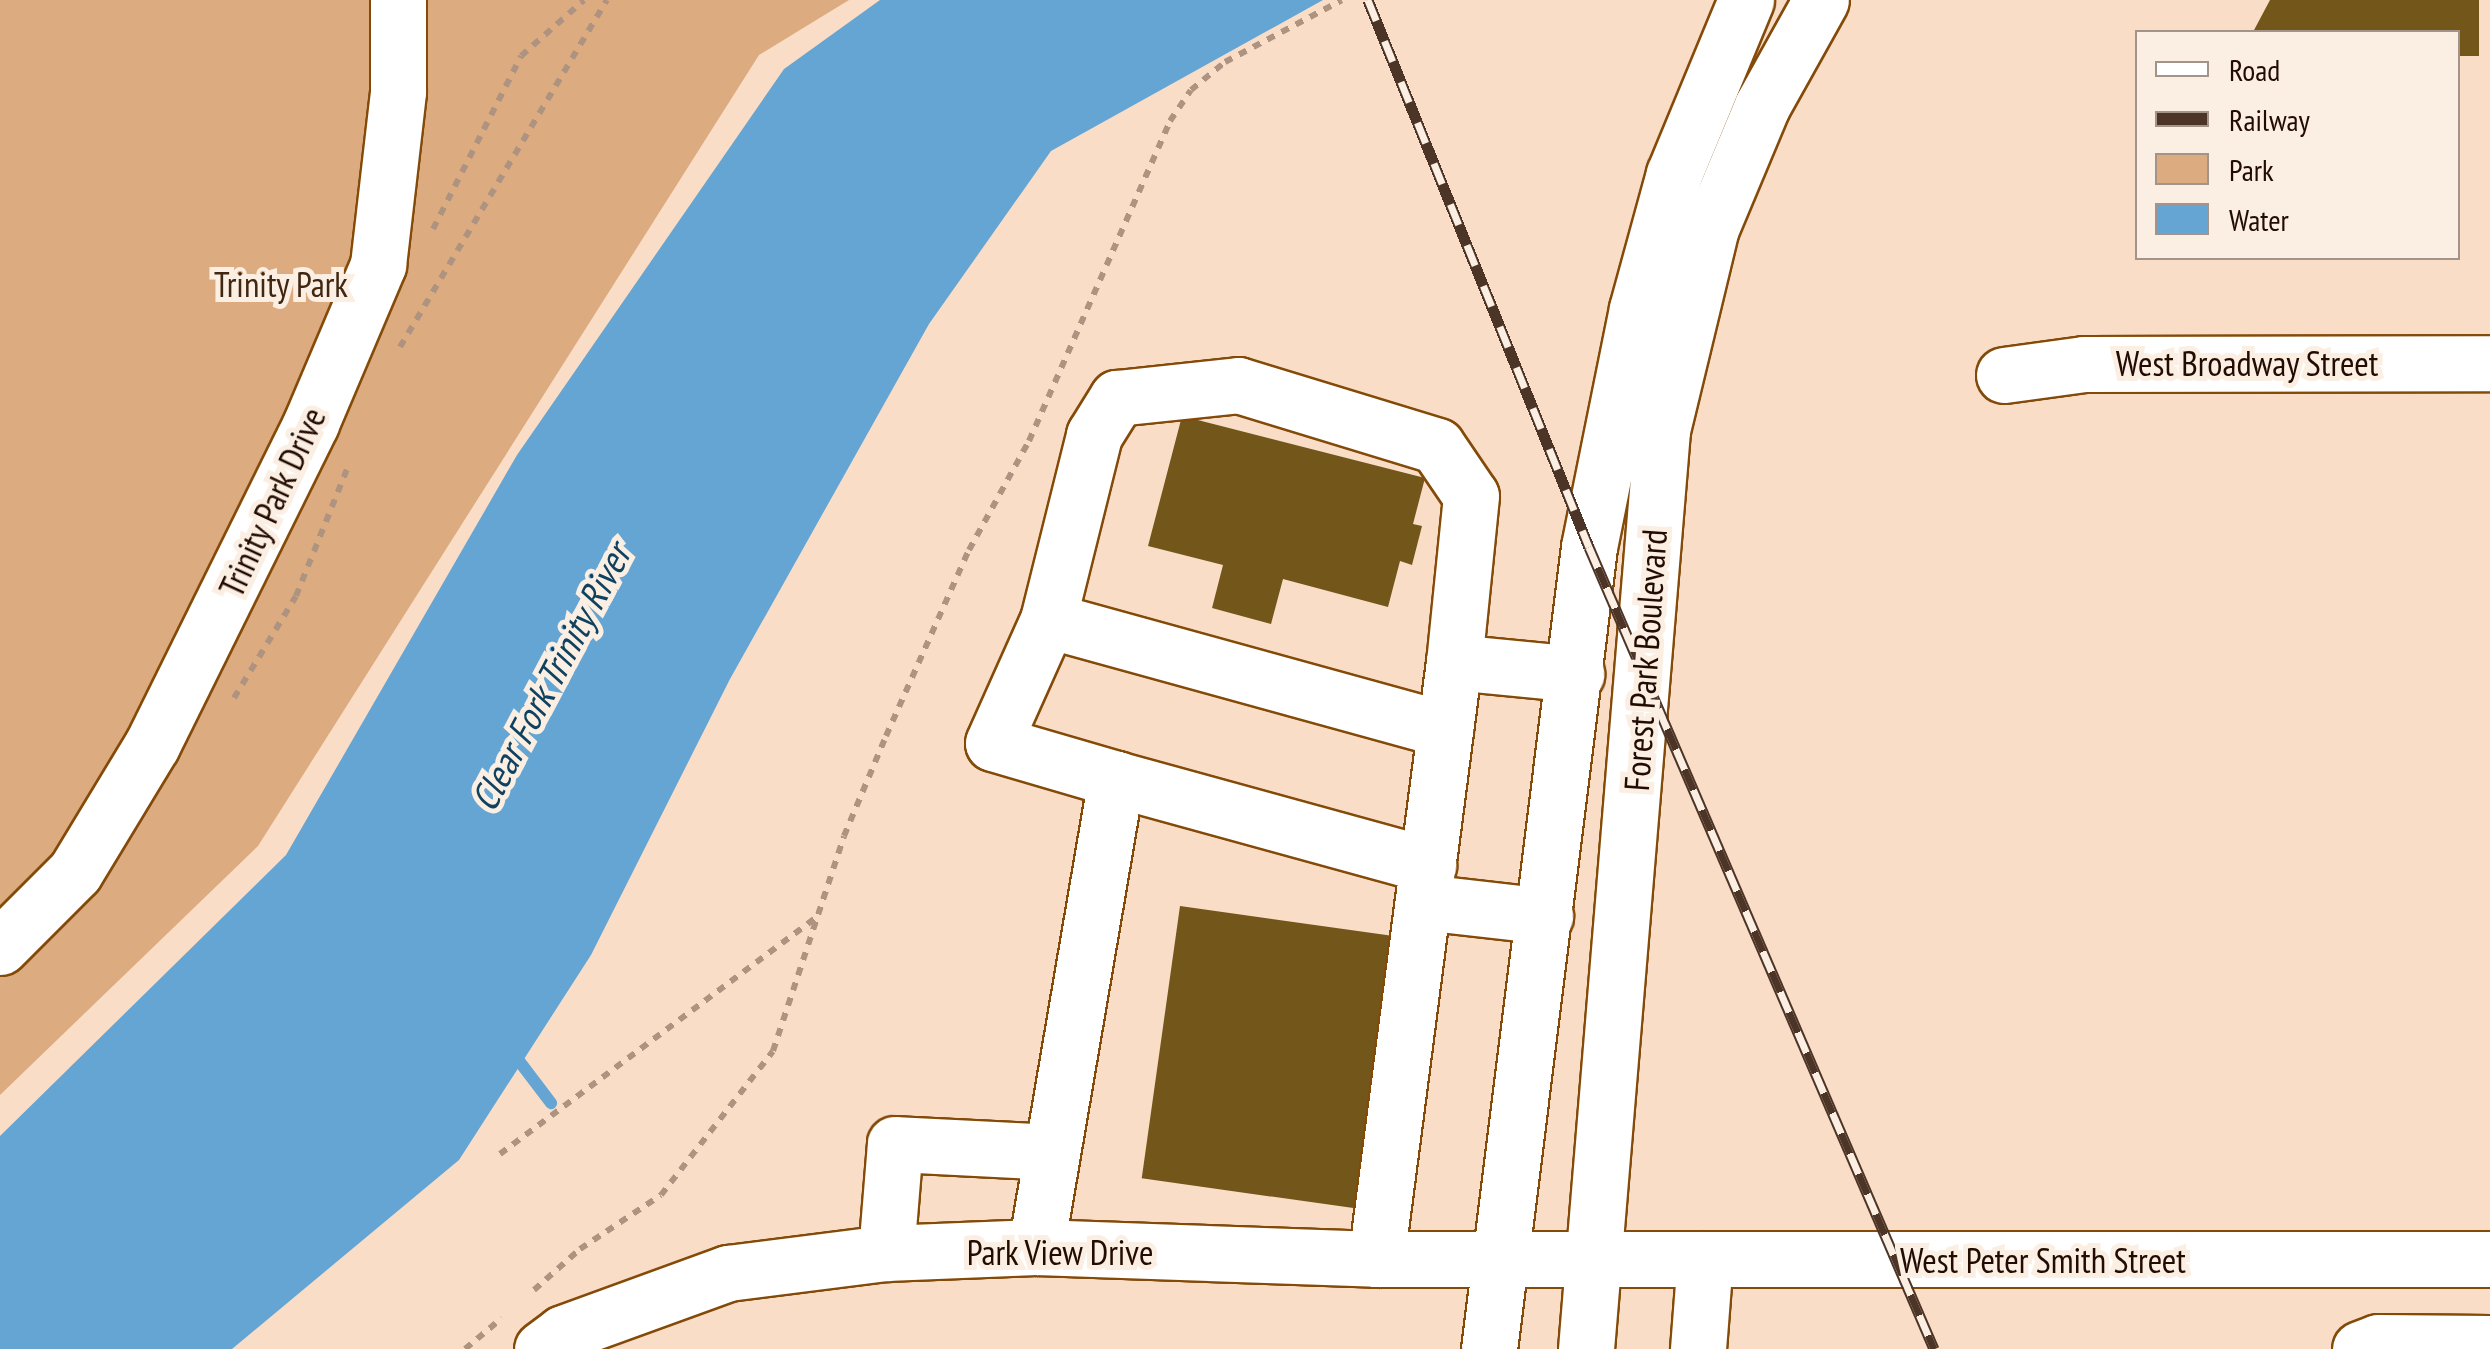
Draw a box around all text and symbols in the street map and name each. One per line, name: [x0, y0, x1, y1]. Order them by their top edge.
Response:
legend: [2135, 30, 2460, 260]
text: Road: [2229, 50, 2280, 89]
text: Railway: [2229, 100, 2310, 139]
text: Park: [2229, 150, 2274, 189]
text: Water: [2229, 200, 2289, 239]
park label: Trinity Park: [214, 263, 348, 305]
street label: West Broadway Street: [2115, 342, 2379, 384]
street label: Trinity Park Drive: [209, 400, 335, 604]
street label: Forest Park Boulevard: [1615, 527, 1675, 793]
water label: Clear Fork Trinity River: [460, 535, 640, 819]
street label: Park View Drive: [965, 1231, 1155, 1273]
street label: West Peter Smith Street: [1900, 1239, 2186, 1281]

